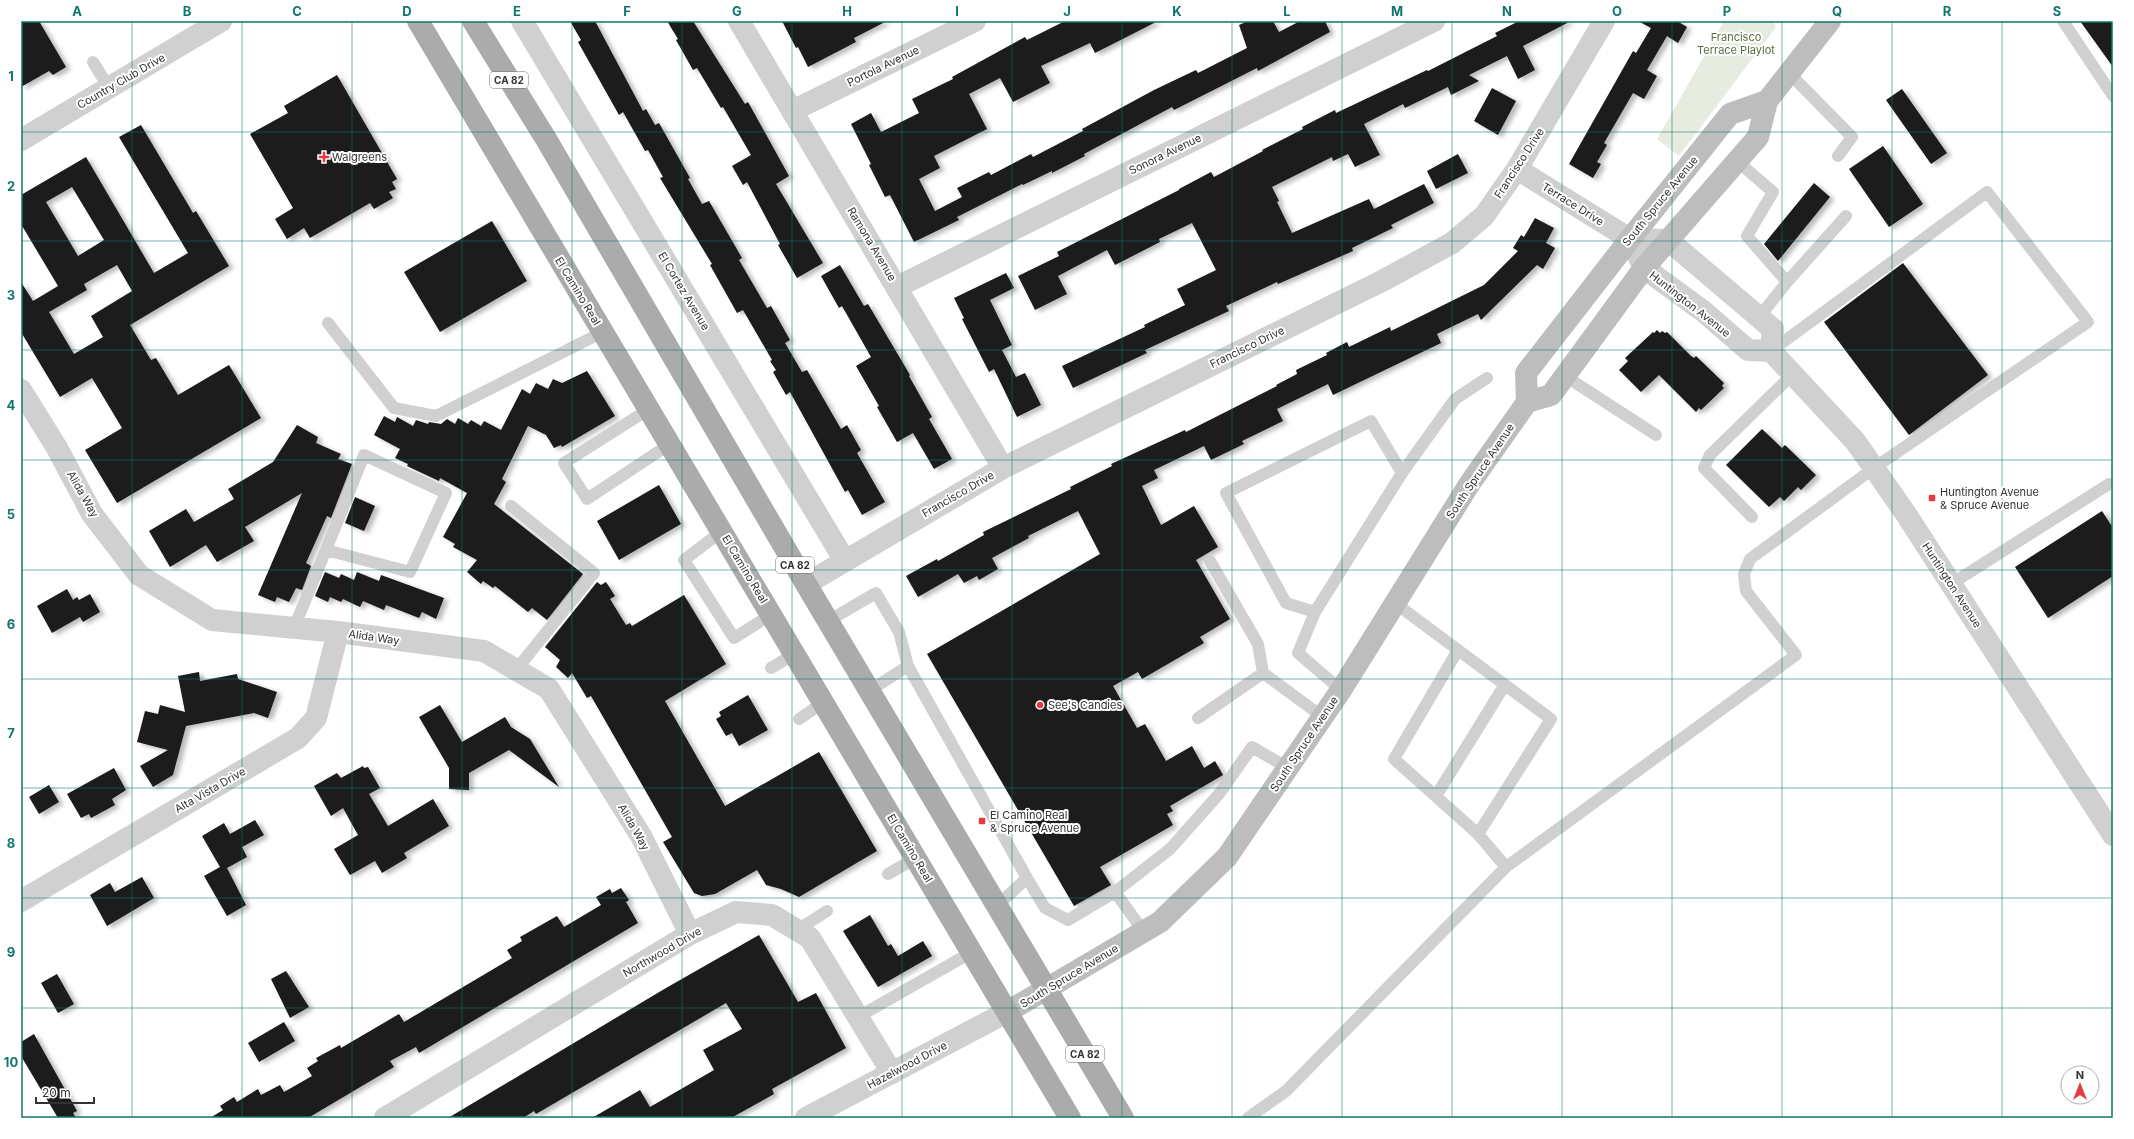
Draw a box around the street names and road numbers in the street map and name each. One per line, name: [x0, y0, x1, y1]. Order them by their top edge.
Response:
street label: Portola Avenue: [845, 42, 921, 90]
street label: Country Club Drive: [75, 50, 167, 112]
road number: CA 82: [490, 72, 528, 88]
street label: Francisco Drive: [1491, 125, 1547, 201]
street label: Sonora Avenue: [1127, 130, 1203, 178]
street label: South Spruce Avenue: [1619, 153, 1701, 249]
street label: Terrace Drive: [1539, 179, 1607, 229]
street label: Ramona Avenue: [844, 204, 900, 284]
street label: El Cortez Avenue: [655, 249, 713, 333]
street label: El Camino Real: [552, 254, 604, 328]
street label: Huntington Avenue: [1647, 268, 1733, 340]
street label: Francisco Drive: [1208, 323, 1286, 371]
street label: South Spruce Avenue: [1443, 421, 1517, 521]
street label: Alida Way: [64, 468, 102, 520]
street label: Francisco Drive: [919, 468, 997, 520]
street label: El Camino Real: [719, 532, 771, 606]
street label: Huntington Avenue: [1919, 540, 1985, 630]
road number: CA 82: [776, 557, 814, 573]
street label: Alida Way: [348, 626, 400, 648]
street label: South Spruce Avenue: [1267, 694, 1341, 794]
street label: Alta Vista Drive: [172, 764, 248, 816]
street label: Alida Way: [615, 801, 653, 853]
street label: El Camino Real: [884, 811, 936, 885]
street label: Northwood Drive: [620, 924, 704, 980]
street label: South Spruce Avenue: [1017, 941, 1121, 1011]
street label: Hazelwood Drive: [865, 1038, 949, 1092]
road number: CA 82: [1066, 1046, 1104, 1062]

